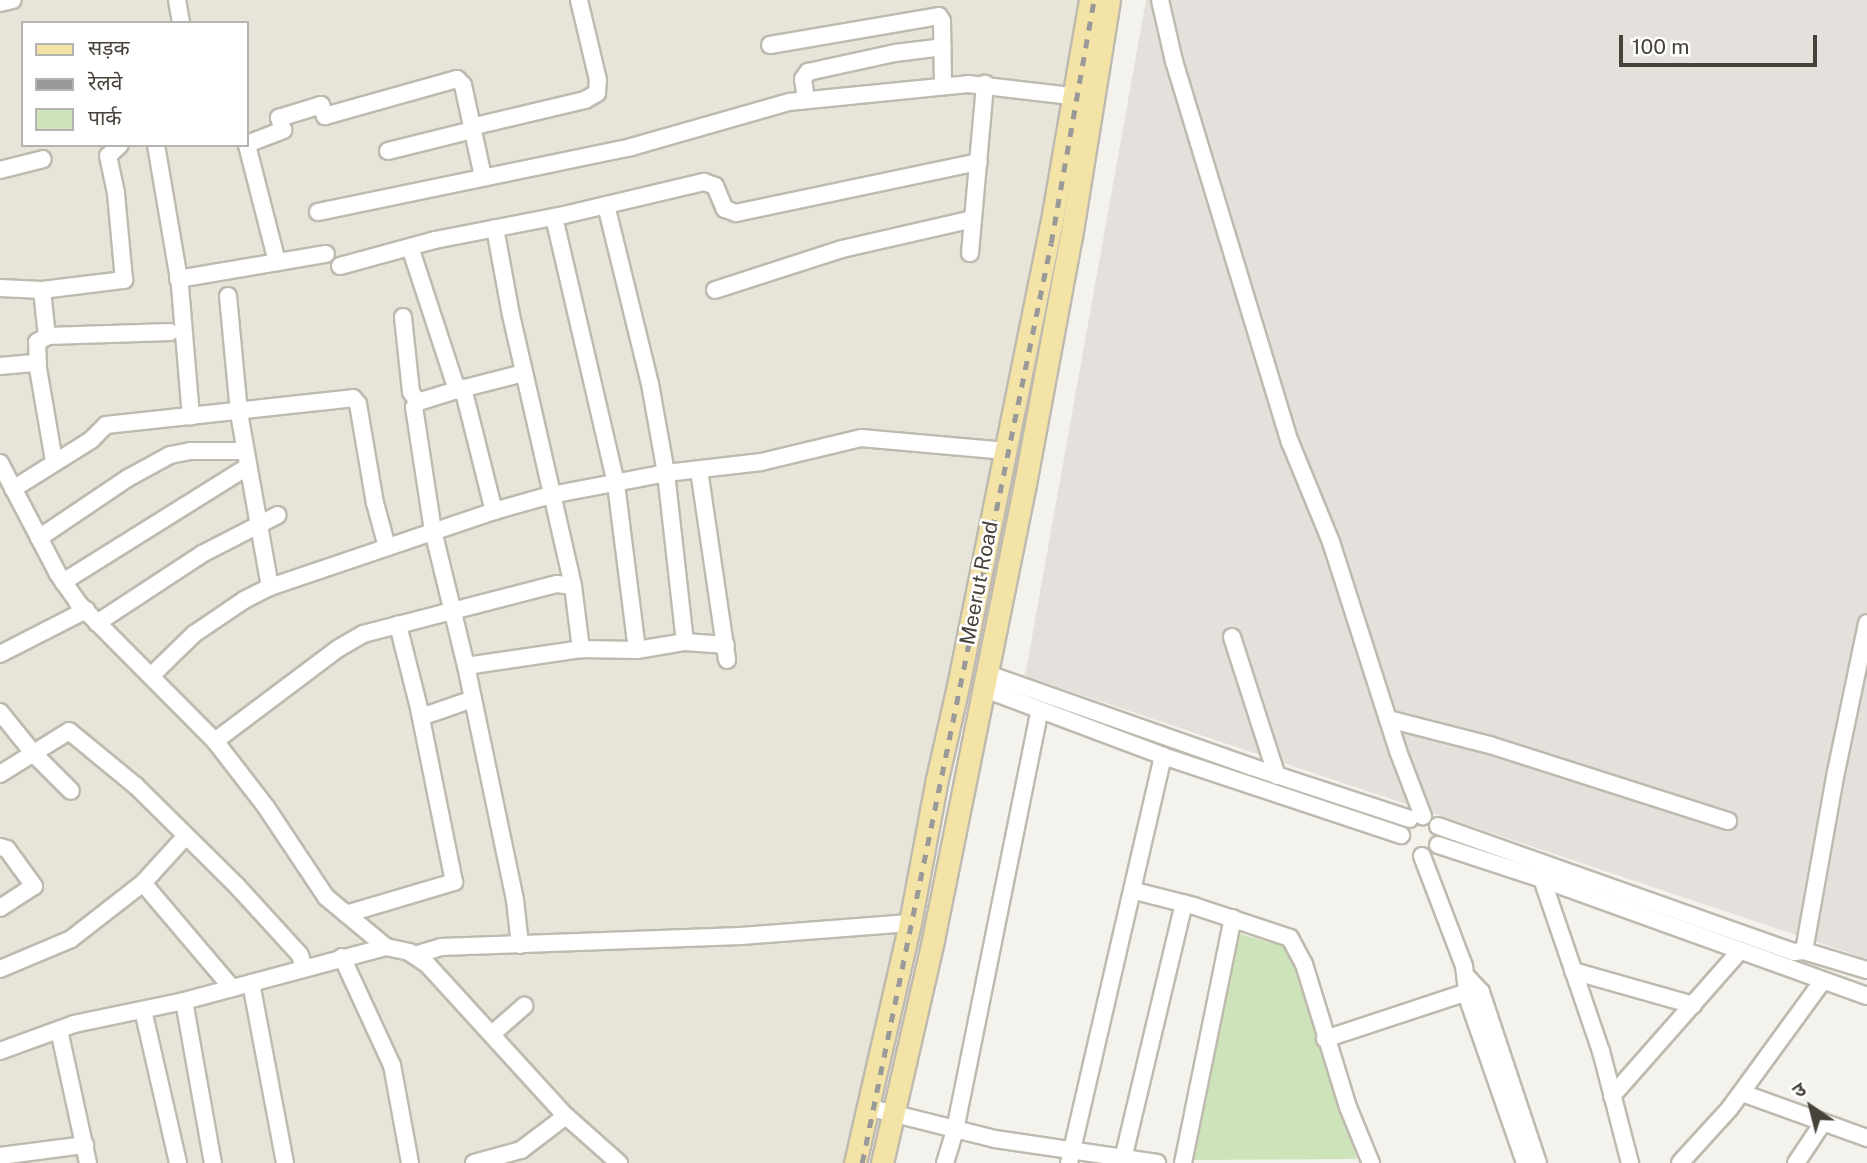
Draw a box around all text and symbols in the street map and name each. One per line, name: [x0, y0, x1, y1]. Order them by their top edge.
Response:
legend: [21, 21, 248, 147]
scale bar: [1622, 21, 1820, 65]
text: 100 m: [1632, 34, 1689, 59]
text: सड़क: [88, 35, 130, 60]
text: रेलवे: [88, 70, 123, 95]
text: पार्क: [88, 105, 122, 130]
street label: Meerut Road: [955, 519, 1003, 647]
north arrow: [1776, 1072, 1846, 1142]
text: उ: [1788, 1078, 1810, 1102]

